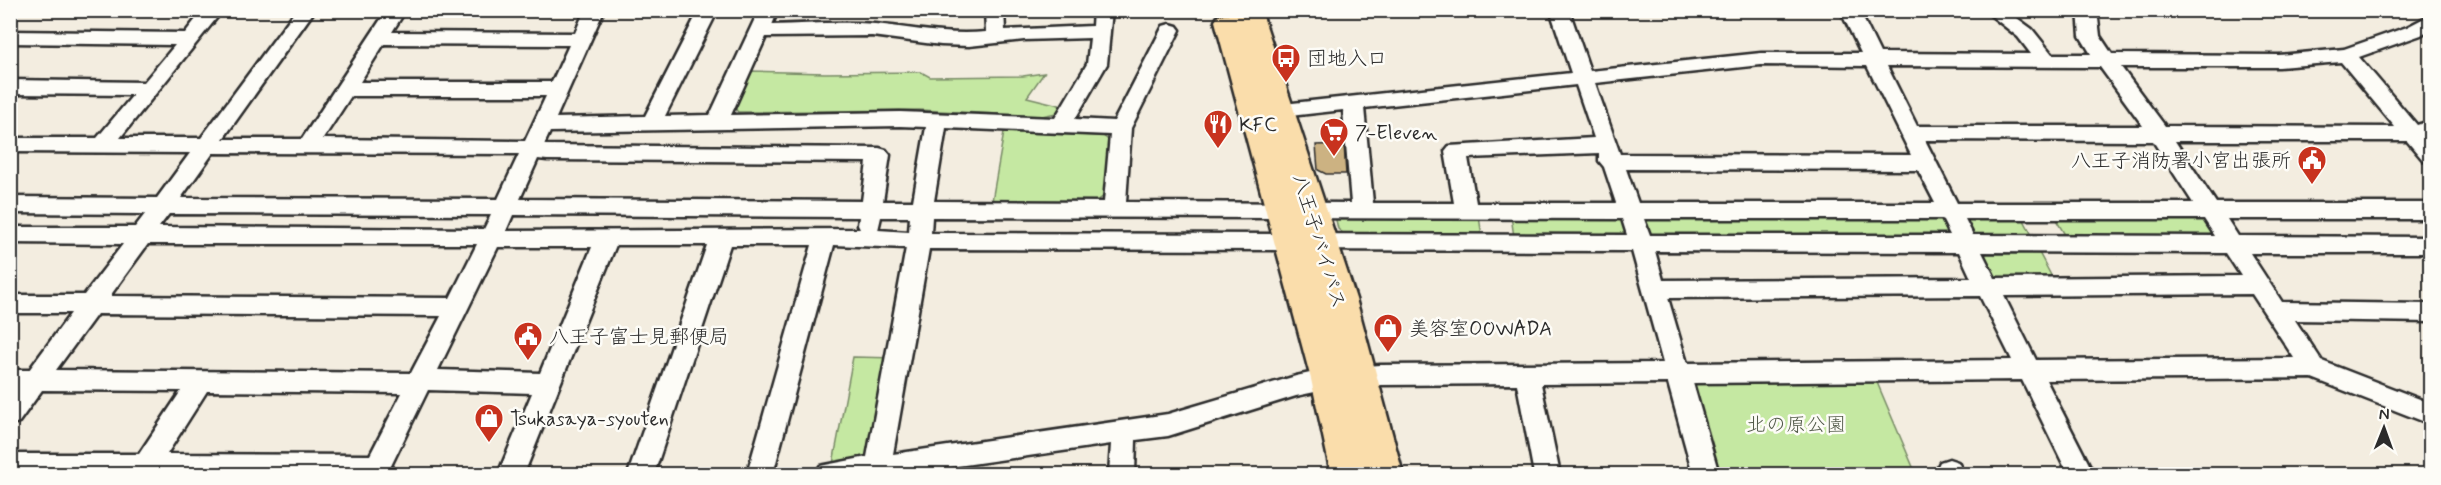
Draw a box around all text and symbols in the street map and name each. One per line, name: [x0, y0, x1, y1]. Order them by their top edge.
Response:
bus stop icon: 団地入口: [1270, 42, 1302, 84]
place label: 団地入口: [1307, 46, 1387, 73]
restaurant icon: KFC: [1202, 108, 1234, 150]
place label: KFC: [1239, 112, 1277, 139]
supermarket icon: 7-Eleven: [1318, 116, 1350, 158]
place label: 7-Eleven: [1355, 120, 1438, 147]
public building icon: 八王子消防署小宮出張所: [2296, 144, 2328, 186]
place label: 八王子消防署小宮出張所: [2071, 148, 2291, 175]
street label: 八王子バイパス: [1285, 171, 1352, 312]
shop icon: 美容室OOWADA: [1372, 312, 1404, 354]
place label: 美容室OOWADA: [1409, 316, 1552, 343]
public building icon: 八王子富士見郵便局: [512, 320, 544, 362]
place label: 八王子富士見郵便局: [549, 324, 729, 351]
north arrow: [2354, 398, 2414, 458]
shop icon: Tsukasaya-syouten: [473, 402, 505, 444]
text: N: [2379, 404, 2390, 425]
place label: Tsukasaya-syouten: [510, 406, 669, 433]
park label: 北の原公園: [1746, 412, 1846, 439]

